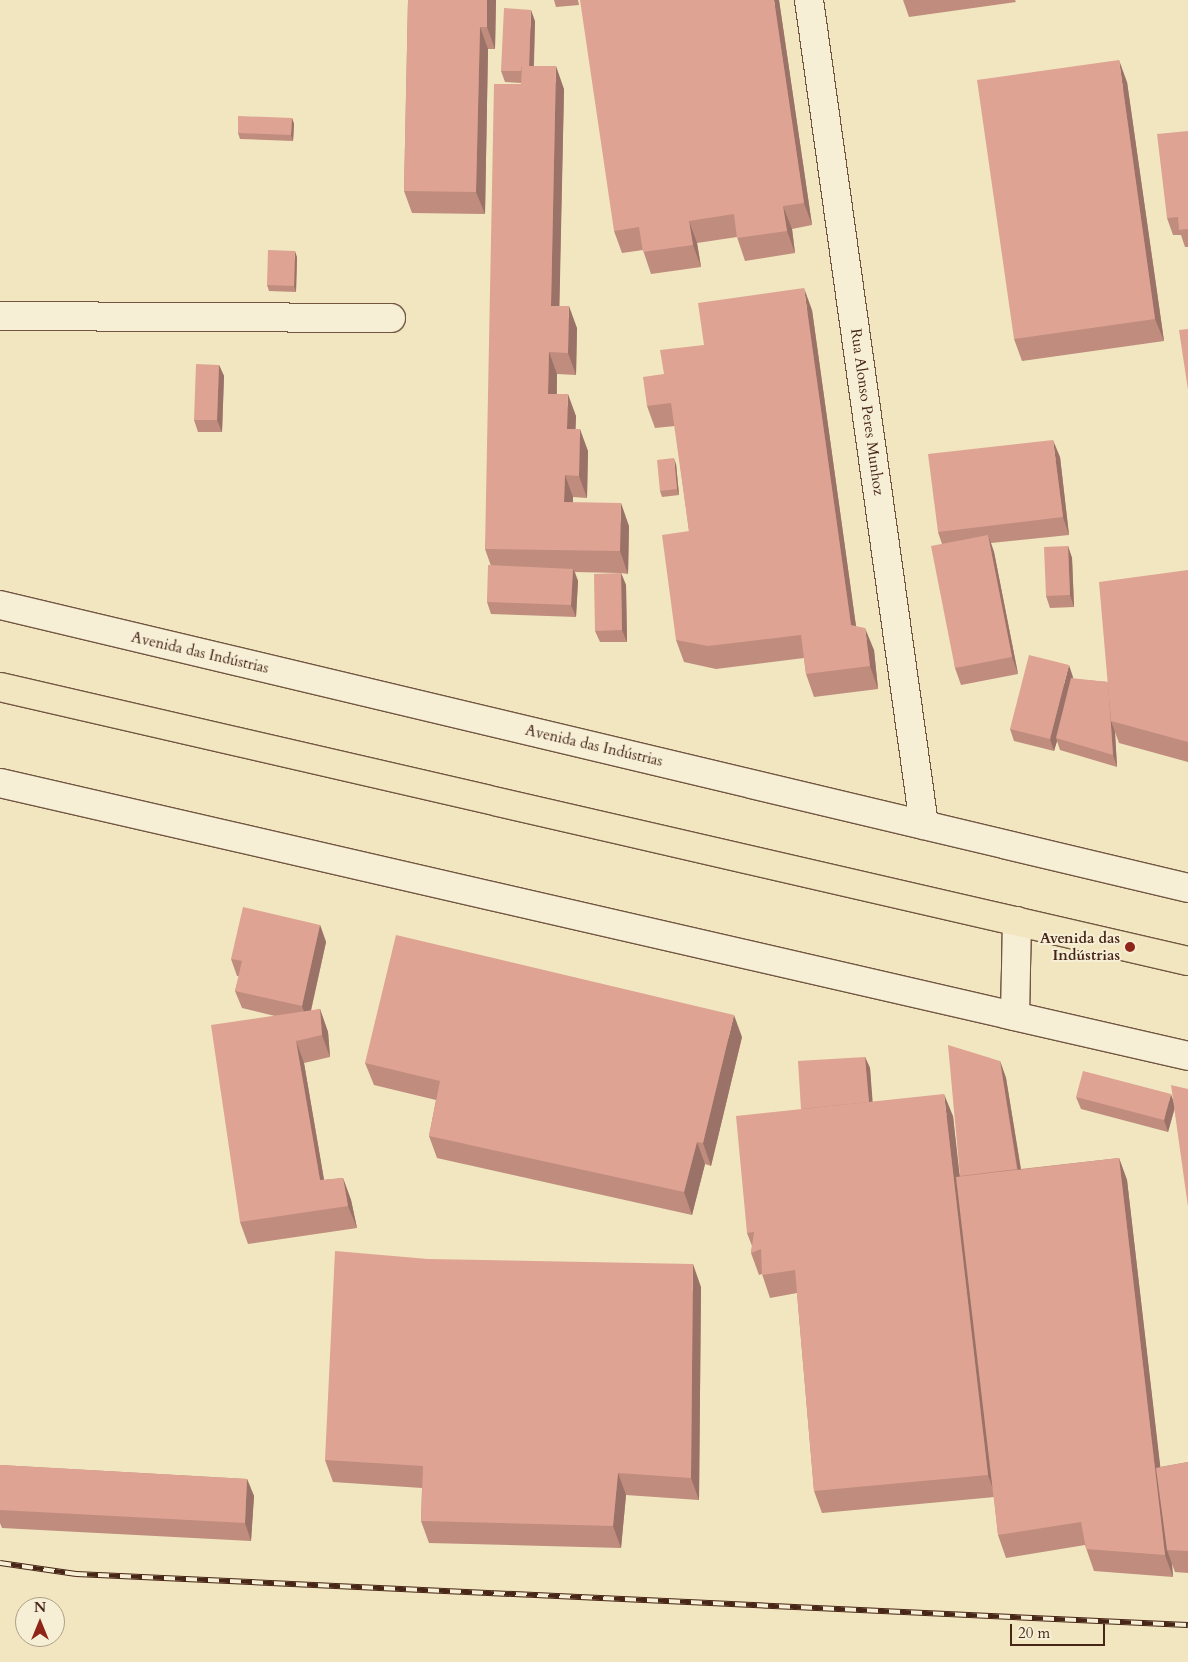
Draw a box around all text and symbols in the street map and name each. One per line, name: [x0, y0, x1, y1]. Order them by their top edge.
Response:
street label: Rua Alonso Peres Munhoz: [846, 327, 888, 497]
street label: Avenida das Indústrias: [129, 628, 271, 678]
street label: Avenida das Indústrias: [523, 721, 665, 771]
place label: Avenida das Indústrias: [1040, 929, 1120, 964]
marker: Avenida das Indústrias: [1124, 941, 1136, 953]
north arrow: [15, 1597, 65, 1647]
text: N: [34, 1598, 46, 1617]
scale bar: [1013, 1614, 1108, 1646]
text: 20 m: [1018, 1623, 1050, 1643]

